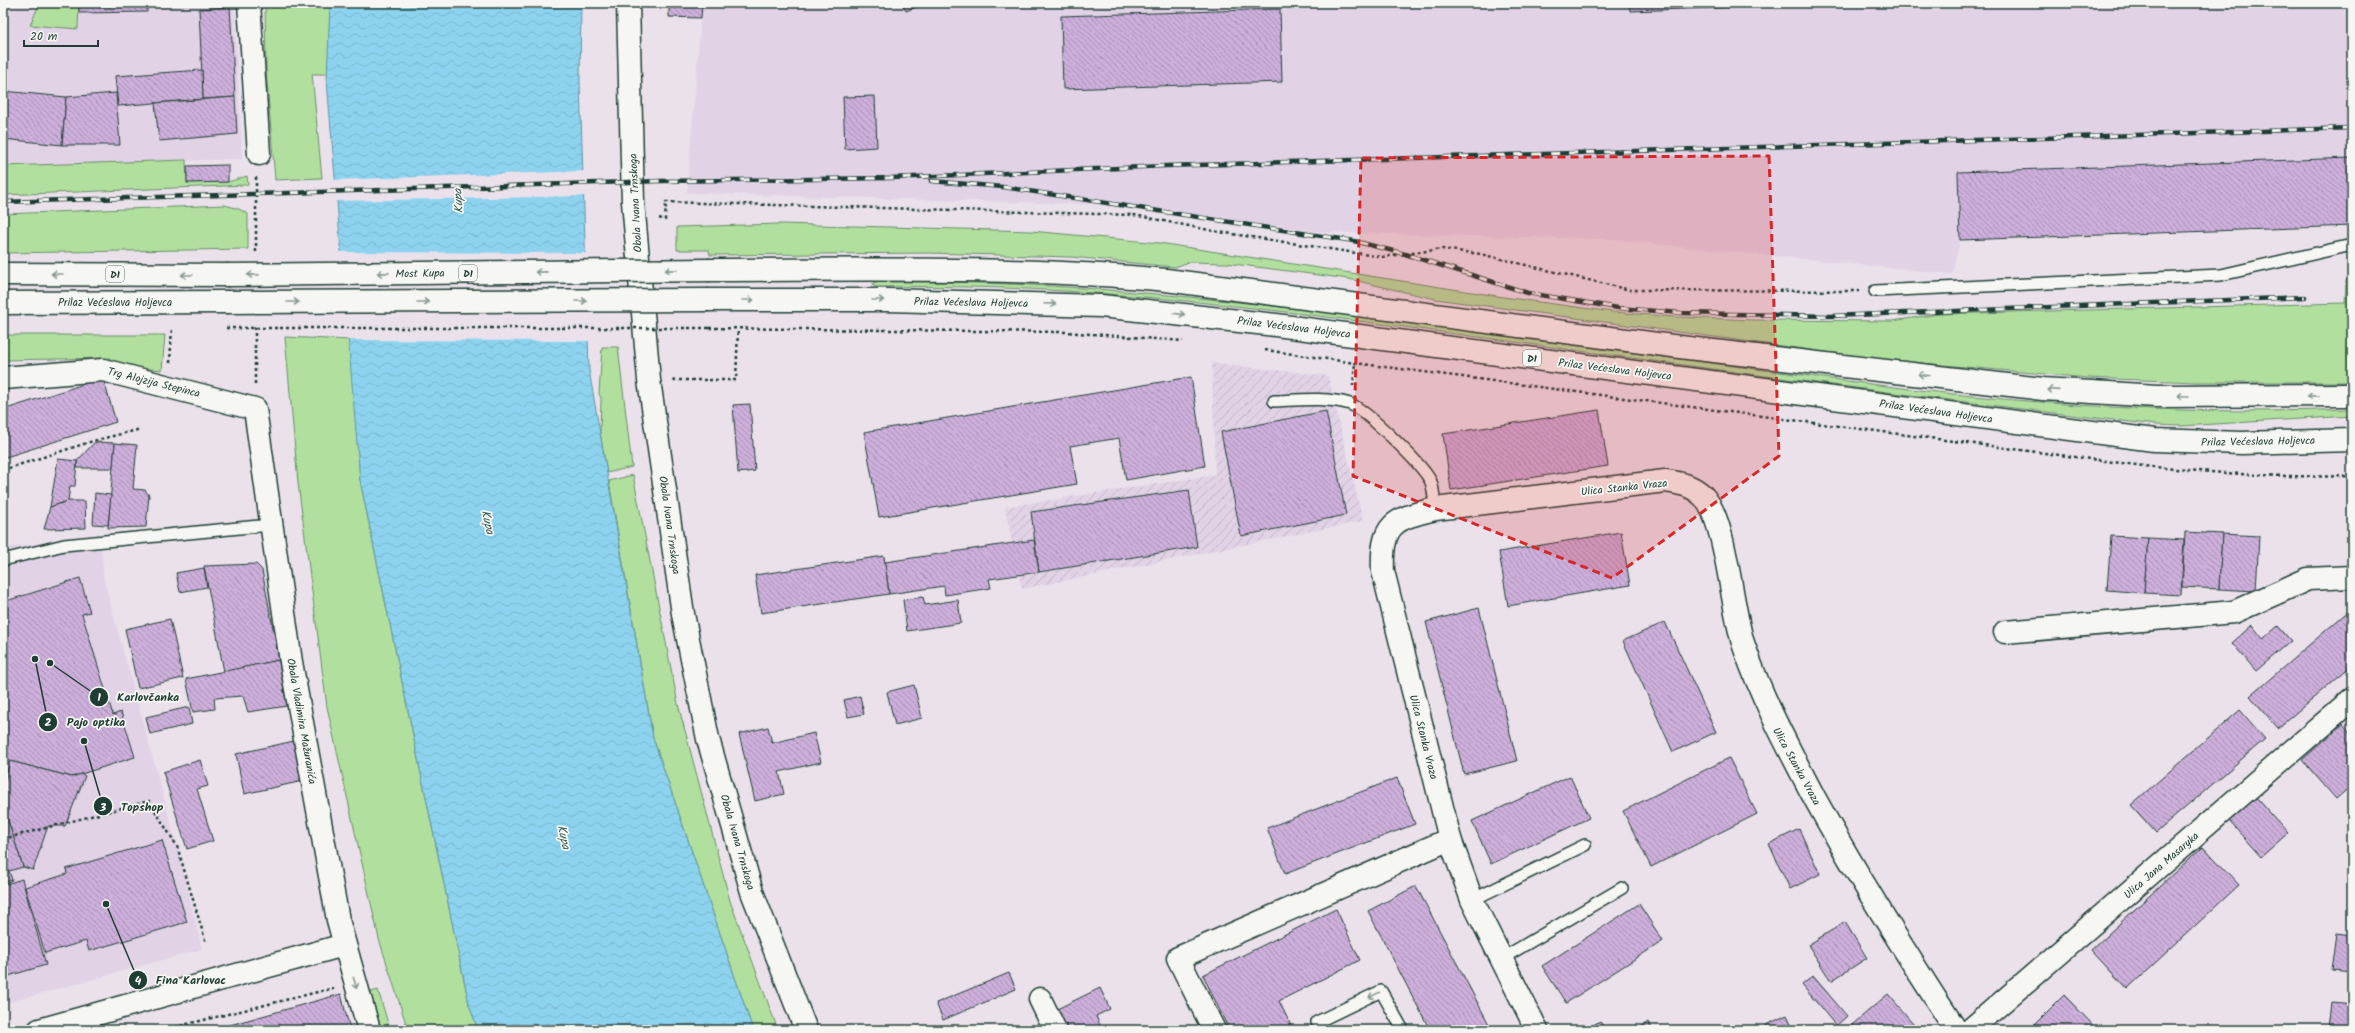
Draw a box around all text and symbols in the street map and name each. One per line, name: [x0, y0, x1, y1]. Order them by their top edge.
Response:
scale bar: [24, 22, 98, 48]
text: 20 m: [30, 27, 58, 46]
street label: Obala Ivana Trnskoga: [624, 153, 648, 253]
water label: Kupa: [448, 187, 469, 214]
street label: Most Kupa: [395, 265, 445, 283]
road number: D1: [459, 265, 477, 281]
road number: D1: [106, 266, 124, 282]
one-way arrow: [665, 267, 678, 274]
one-way arrow: [535, 268, 548, 276]
one-way arrow: [51, 270, 64, 278]
one-way arrow: [377, 270, 390, 277]
one-way arrow: [181, 271, 194, 279]
one-way arrow: [247, 271, 260, 279]
street label: Prilaz Većeslava Holjevca: [914, 293, 1028, 313]
street label: Prilaz Većeslava Holjevca: [58, 294, 172, 312]
one-way arrow: [741, 296, 754, 304]
one-way arrow: [871, 296, 884, 304]
one-way arrow: [574, 297, 587, 305]
one-way arrow: [286, 298, 299, 306]
one-way arrow: [416, 298, 429, 306]
one-way arrow: [1043, 300, 1056, 308]
one-way arrow: [1172, 310, 1185, 318]
street label: Prilaz Većeslava Holjevca: [1236, 312, 1352, 344]
road number: D1: [1523, 350, 1541, 366]
street label: Prilaz Većeslava Holjevca: [1557, 354, 1673, 386]
street label: Trg Alojzija Stepinca: [105, 363, 202, 403]
one-way arrow: [1918, 372, 1931, 379]
one-way arrow: [2047, 386, 2060, 393]
one-way arrow: [2177, 392, 2190, 400]
one-way arrow: [2307, 392, 2320, 400]
street label: Prilaz Većeslava Holjevca: [1878, 395, 1994, 429]
street label: Prilaz Većeslava Holjevca: [2201, 432, 2315, 452]
street label: Obala Ivana Trnskoga: [653, 475, 685, 576]
street label: Ulica Stanka Vraza: [1580, 475, 1668, 501]
water label: Kupa: [476, 508, 500, 537]
street label: Obala Vladimira Mažuranića: [281, 657, 321, 786]
callout: Karlovčanka: [89, 685, 187, 709]
text: 1: [97, 688, 101, 707]
text: Karlovčanka: [117, 688, 179, 707]
street label: Ulica Stanka Vraza: [1404, 693, 1442, 782]
callout: Pajo optika: [38, 710, 133, 734]
text: 2: [45, 713, 52, 732]
text: Pajo optika: [67, 713, 125, 732]
street label: Ulica Stanka Vraza: [1767, 724, 1825, 809]
street label: Obala Ivana Trnskoga: [715, 792, 759, 892]
callout: Topshop: [93, 794, 171, 818]
text: 3: [99, 798, 107, 817]
text: Topshop: [121, 798, 164, 817]
water label: Kupa: [552, 823, 576, 852]
street label: Ulica Jana Masaryka: [2120, 828, 2203, 904]
callout: Fina Karlovac: [128, 968, 234, 992]
text: 4: [135, 971, 142, 990]
text: Fina Karlovac: [156, 971, 226, 990]
one-way arrow: [352, 976, 359, 989]
one-way arrow: [1368, 992, 1380, 999]

